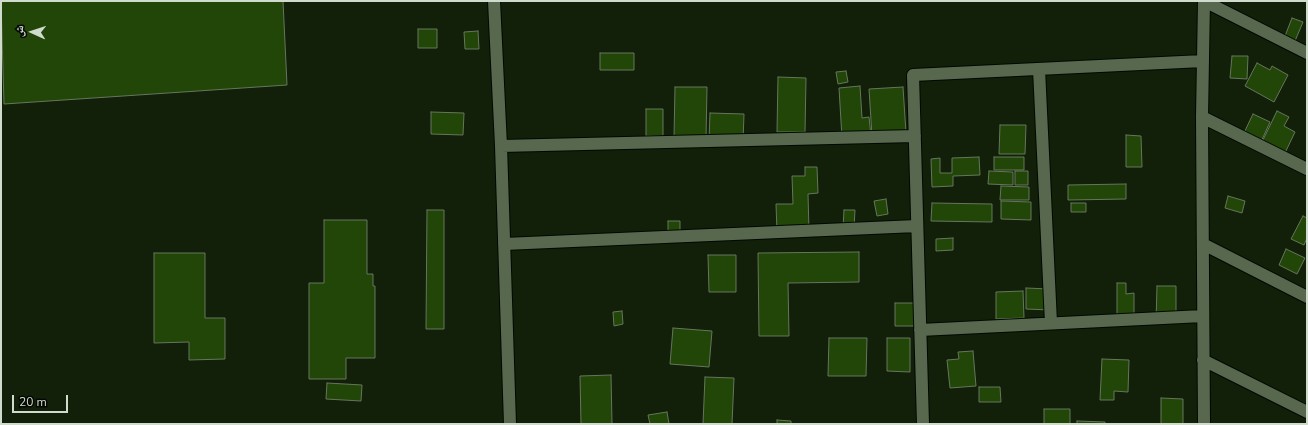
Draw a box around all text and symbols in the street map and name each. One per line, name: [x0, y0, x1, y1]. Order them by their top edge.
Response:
north arrow: [12, 12, 52, 52]
text: ش: [12, 25, 27, 38]
scale bar: [14, 387, 70, 413]
text: 20 m: [19, 394, 47, 410]

